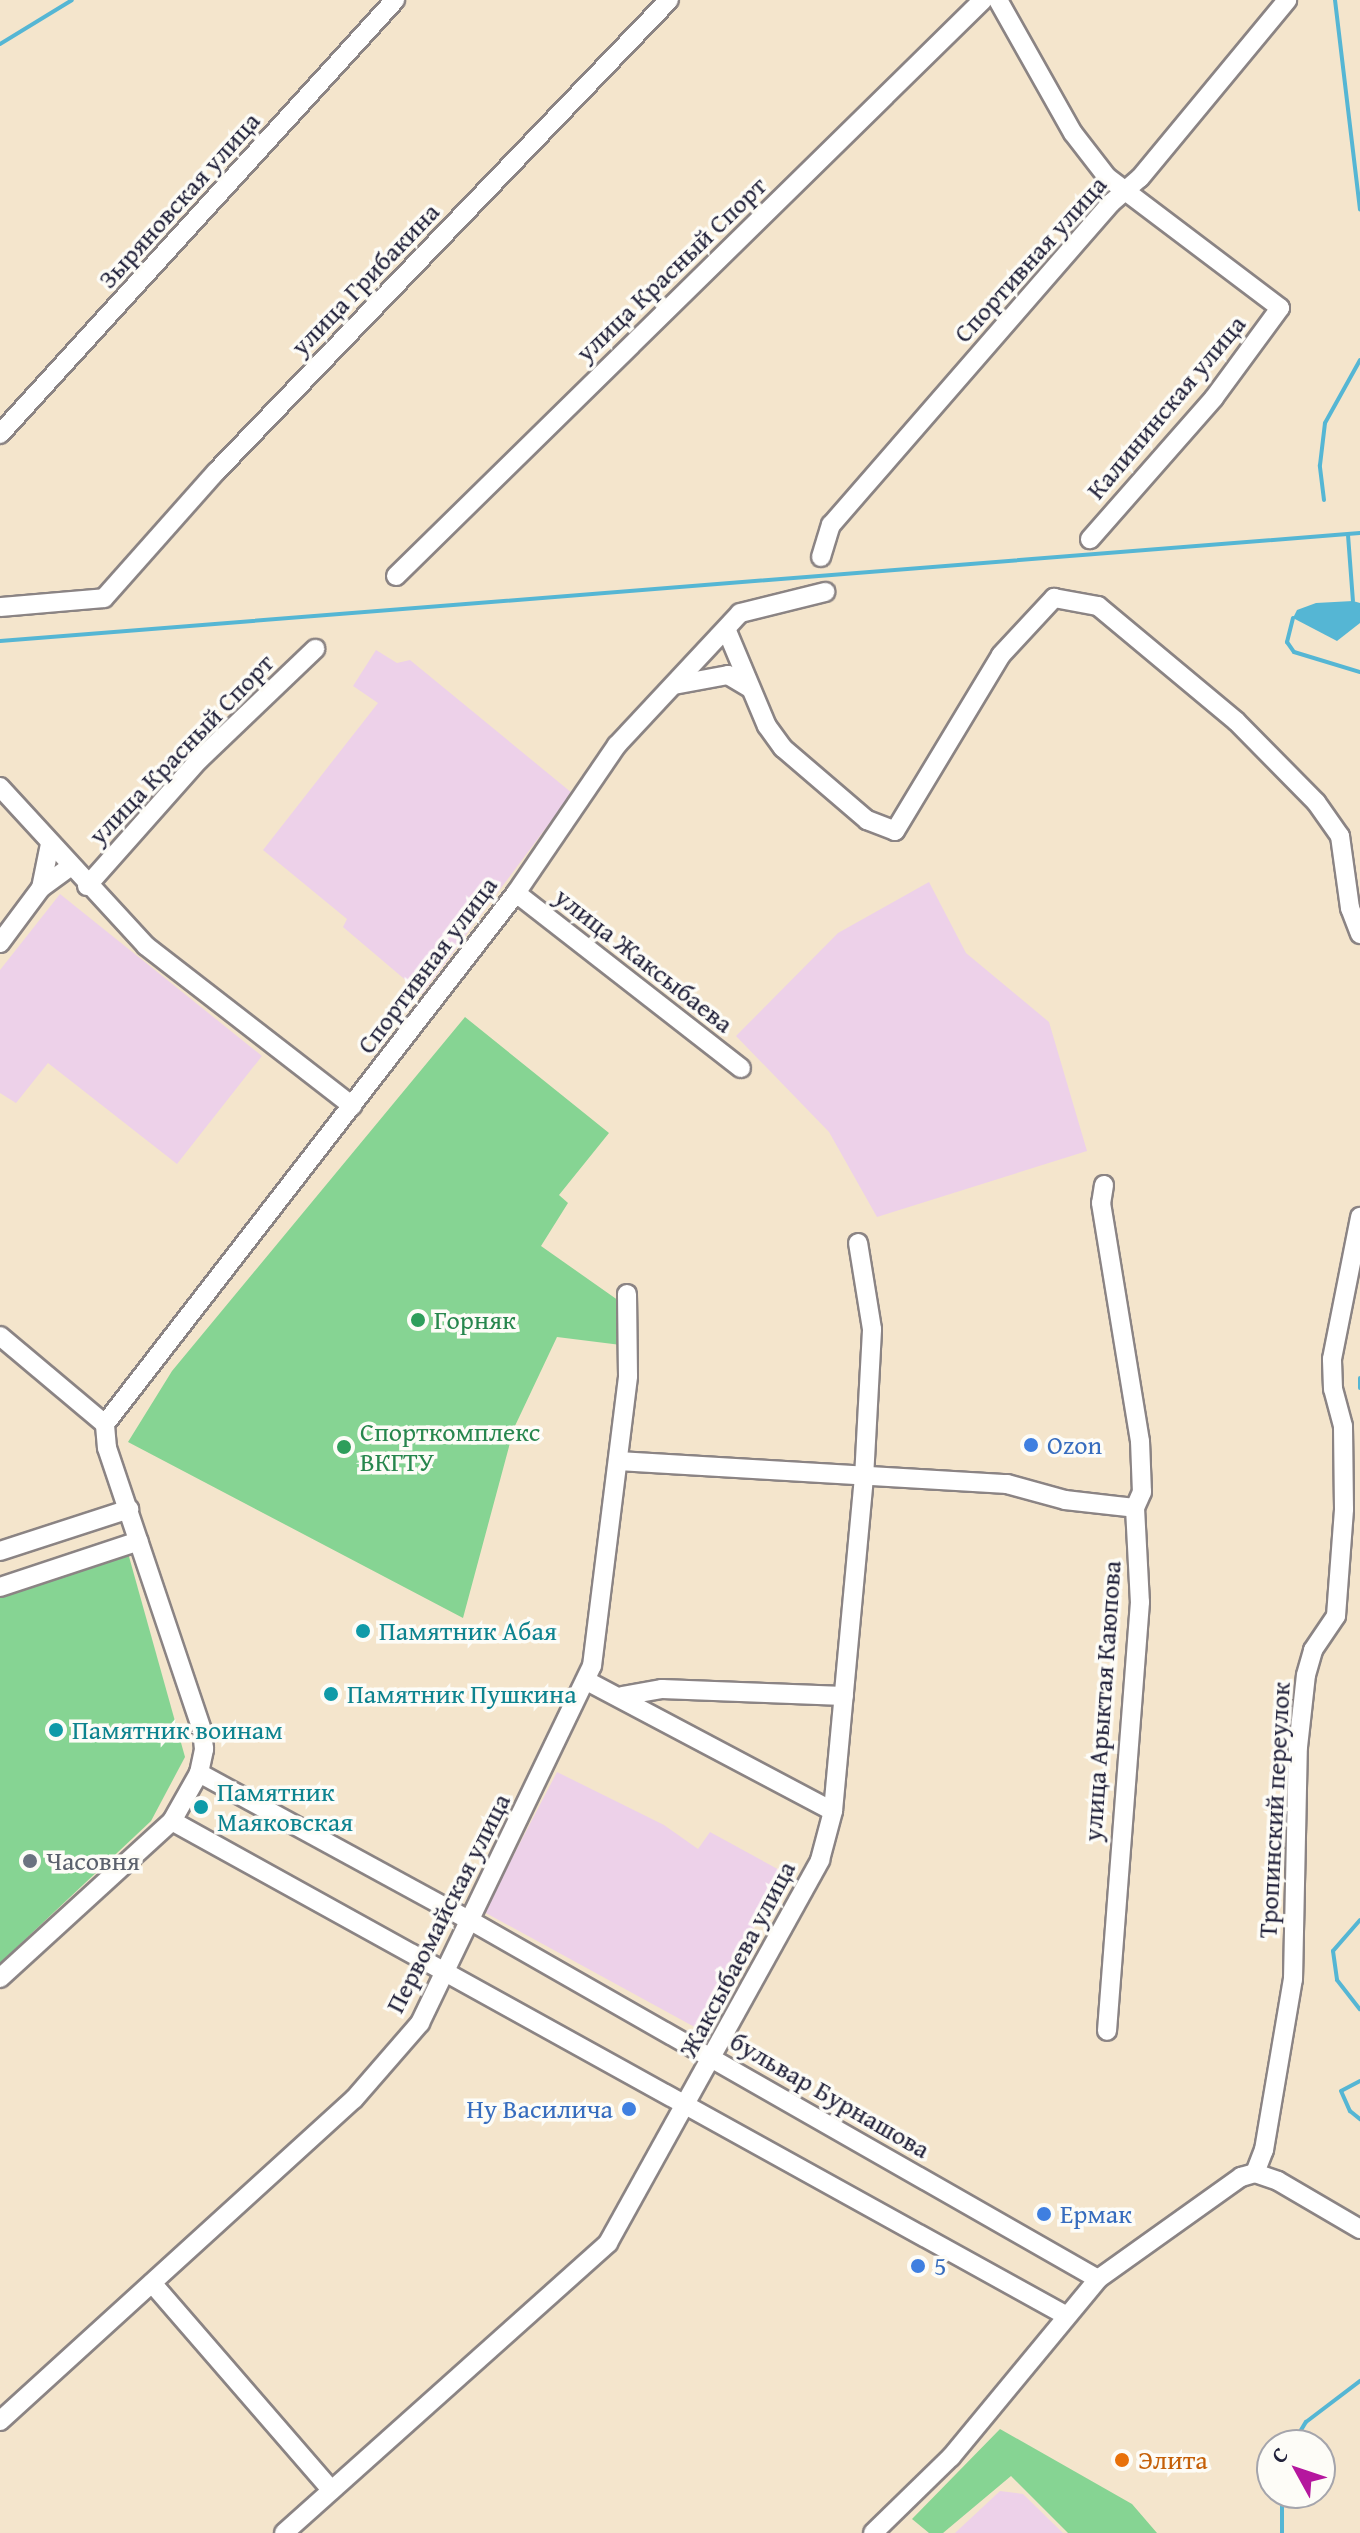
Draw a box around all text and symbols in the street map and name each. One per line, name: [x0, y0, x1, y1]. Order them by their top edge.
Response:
street label: Зыряновская улица: [92, 105, 266, 295]
street label: Спортивная улица: [947, 169, 1113, 349]
street label: улица Красный Спорт: [569, 170, 773, 368]
street label: улица Грибакина: [284, 196, 446, 362]
street label: Калининская улица: [1080, 309, 1252, 505]
street label: улица Красный Спорт: [82, 647, 280, 851]
street label: Спортивная улица: [350, 870, 504, 1060]
street label: улица Жаксыбаева: [549, 881, 739, 1039]
place label: Горняк: [434, 1304, 516, 1336]
marker: Горняк: [409, 1311, 427, 1329]
place label: Спорткомплекс ВКГТУ: [360, 1416, 540, 1478]
place label: Ozon: [1047, 1429, 1102, 1461]
marker: Ozon: [1022, 1436, 1040, 1454]
marker: Спорткомплекс ВКГТУ: [335, 1438, 353, 1456]
street label: улица Арыктая Каюпова: [1077, 1560, 1127, 1842]
place label: Памятник Абая: [379, 1615, 557, 1647]
marker: Памятник Абая: [354, 1622, 372, 1640]
place label: Памятник Пушкина: [347, 1678, 577, 1710]
street label: Тропинский переулок: [1252, 1681, 1296, 1939]
marker: Памятник Пушкина: [322, 1685, 340, 1703]
place label: Памятник воинам: [72, 1714, 283, 1746]
marker: Памятник воинам: [47, 1721, 65, 1739]
place label: Памятник Маяковская: [217, 1776, 353, 1838]
street label: Первомайская улица: [379, 1788, 517, 2018]
marker: Памятник Маяковская: [192, 1798, 210, 1816]
place label: Часовня: [46, 1845, 140, 1877]
marker: Часовня: [21, 1852, 39, 1870]
street label: Жаксыбаева улица: [672, 1856, 802, 2062]
street label: бульвар Бурнашова: [725, 2025, 935, 2165]
place label: Ну Василича: [467, 2093, 613, 2125]
marker: Ну Василича: [620, 2100, 638, 2118]
place label: Ермак: [1060, 2198, 1132, 2230]
marker: Ермак: [1035, 2205, 1053, 2223]
place label: 5: [934, 2250, 947, 2282]
marker: 5: [909, 2257, 927, 2275]
north arrow: [1256, 2429, 1336, 2509]
text: С: [1263, 2440, 1295, 2470]
place label: Элита: [1138, 2444, 1208, 2476]
marker: Элита: [1113, 2451, 1131, 2469]

